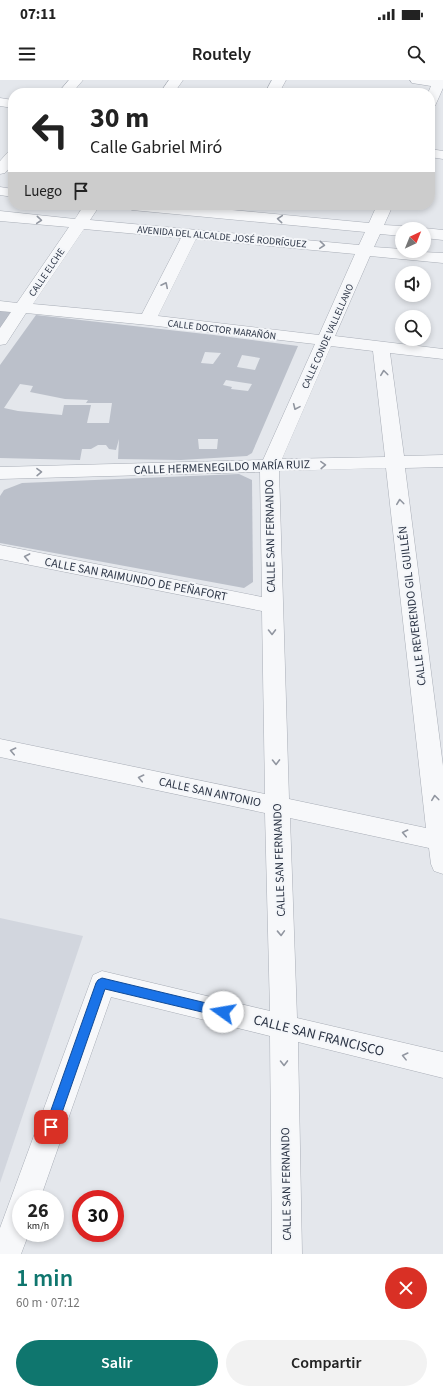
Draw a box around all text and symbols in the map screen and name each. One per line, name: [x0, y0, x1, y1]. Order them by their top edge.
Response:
text: 07:11: [20, 4, 56, 25]
text: Routely: [192, 42, 251, 67]
icon: menu: [16, 43, 38, 65]
icon: search: [405, 43, 427, 65]
text: 30 m: [90, 98, 149, 138]
icon: left: [24, 104, 76, 156]
text: Calle Gabriel Miró: [90, 135, 222, 160]
icon: arrive: [70, 180, 92, 202]
text: Luego: [24, 181, 62, 202]
one-way arrow: [36, 215, 42, 224]
one-way arrow: [277, 215, 283, 224]
north arrow: [395, 222, 431, 258]
map controls: [395, 222, 431, 346]
street label: AVENIDA DEL ALCALDE JOSÉ RODRÍGUEZ: [137, 223, 307, 251]
one-way arrow: [319, 241, 325, 250]
street label: CALLE ELCHE: [26, 246, 68, 299]
button: sound: [395, 266, 431, 302]
one-way arrow: [161, 281, 168, 289]
street label: CALLE CONDE VALLELLANO: [298, 281, 358, 391]
button: search: [395, 310, 431, 346]
street label: CALLE DOCTOR MARAÑÓN: [167, 316, 277, 344]
one-way arrow: [380, 370, 389, 376]
one-way arrow: [292, 403, 300, 410]
street label: CALLE HERMENEGILDO MARÍA RUIZ: [134, 456, 310, 479]
one-way arrow: [320, 460, 326, 469]
one-way arrow: [36, 468, 42, 476]
street label: CALLE SAN FERNANDO: [261, 479, 280, 593]
one-way arrow: [395, 499, 404, 505]
street label: CALLE REVERENDO GIL GUILLÉN: [394, 525, 431, 687]
one-way arrow: [24, 553, 30, 562]
street label: CALLE SAN RAIMUNDO DE PEÑAFORT: [43, 553, 229, 606]
one-way arrow: [268, 629, 276, 635]
one-way arrow: [10, 748, 16, 756]
one-way arrow: [271, 759, 280, 765]
street label: CALLE SAN ANTONIO: [157, 773, 263, 812]
one-way arrow: [137, 774, 144, 782]
one-way arrow: [431, 795, 440, 801]
street label: CALLE SAN FERNANDO: [269, 803, 290, 917]
one-way arrow: [402, 830, 408, 838]
one-way arrow: [277, 930, 285, 936]
position arrow: [202, 991, 244, 1033]
street label: CALLE SAN FRANCISCO: [251, 1010, 386, 1062]
one-way arrow: [402, 1052, 409, 1061]
one-way arrow: [280, 1060, 289, 1066]
pin: [34, 1110, 68, 1144]
icon: arrive: [40, 1116, 62, 1138]
street label: CALLE SAN FERNANDO: [277, 1127, 296, 1241]
speed limit sign: 30: [72, 1190, 124, 1242]
text: 26: [27, 1197, 49, 1225]
text: km/h: [27, 1219, 49, 1233]
text: 1 min: [16, 1261, 73, 1296]
button: close: [385, 1267, 427, 1309]
text: 60 m · 07:12: [16, 1294, 80, 1312]
button: Salir: [16, 1340, 218, 1386]
button: Compartir: [226, 1340, 427, 1386]

